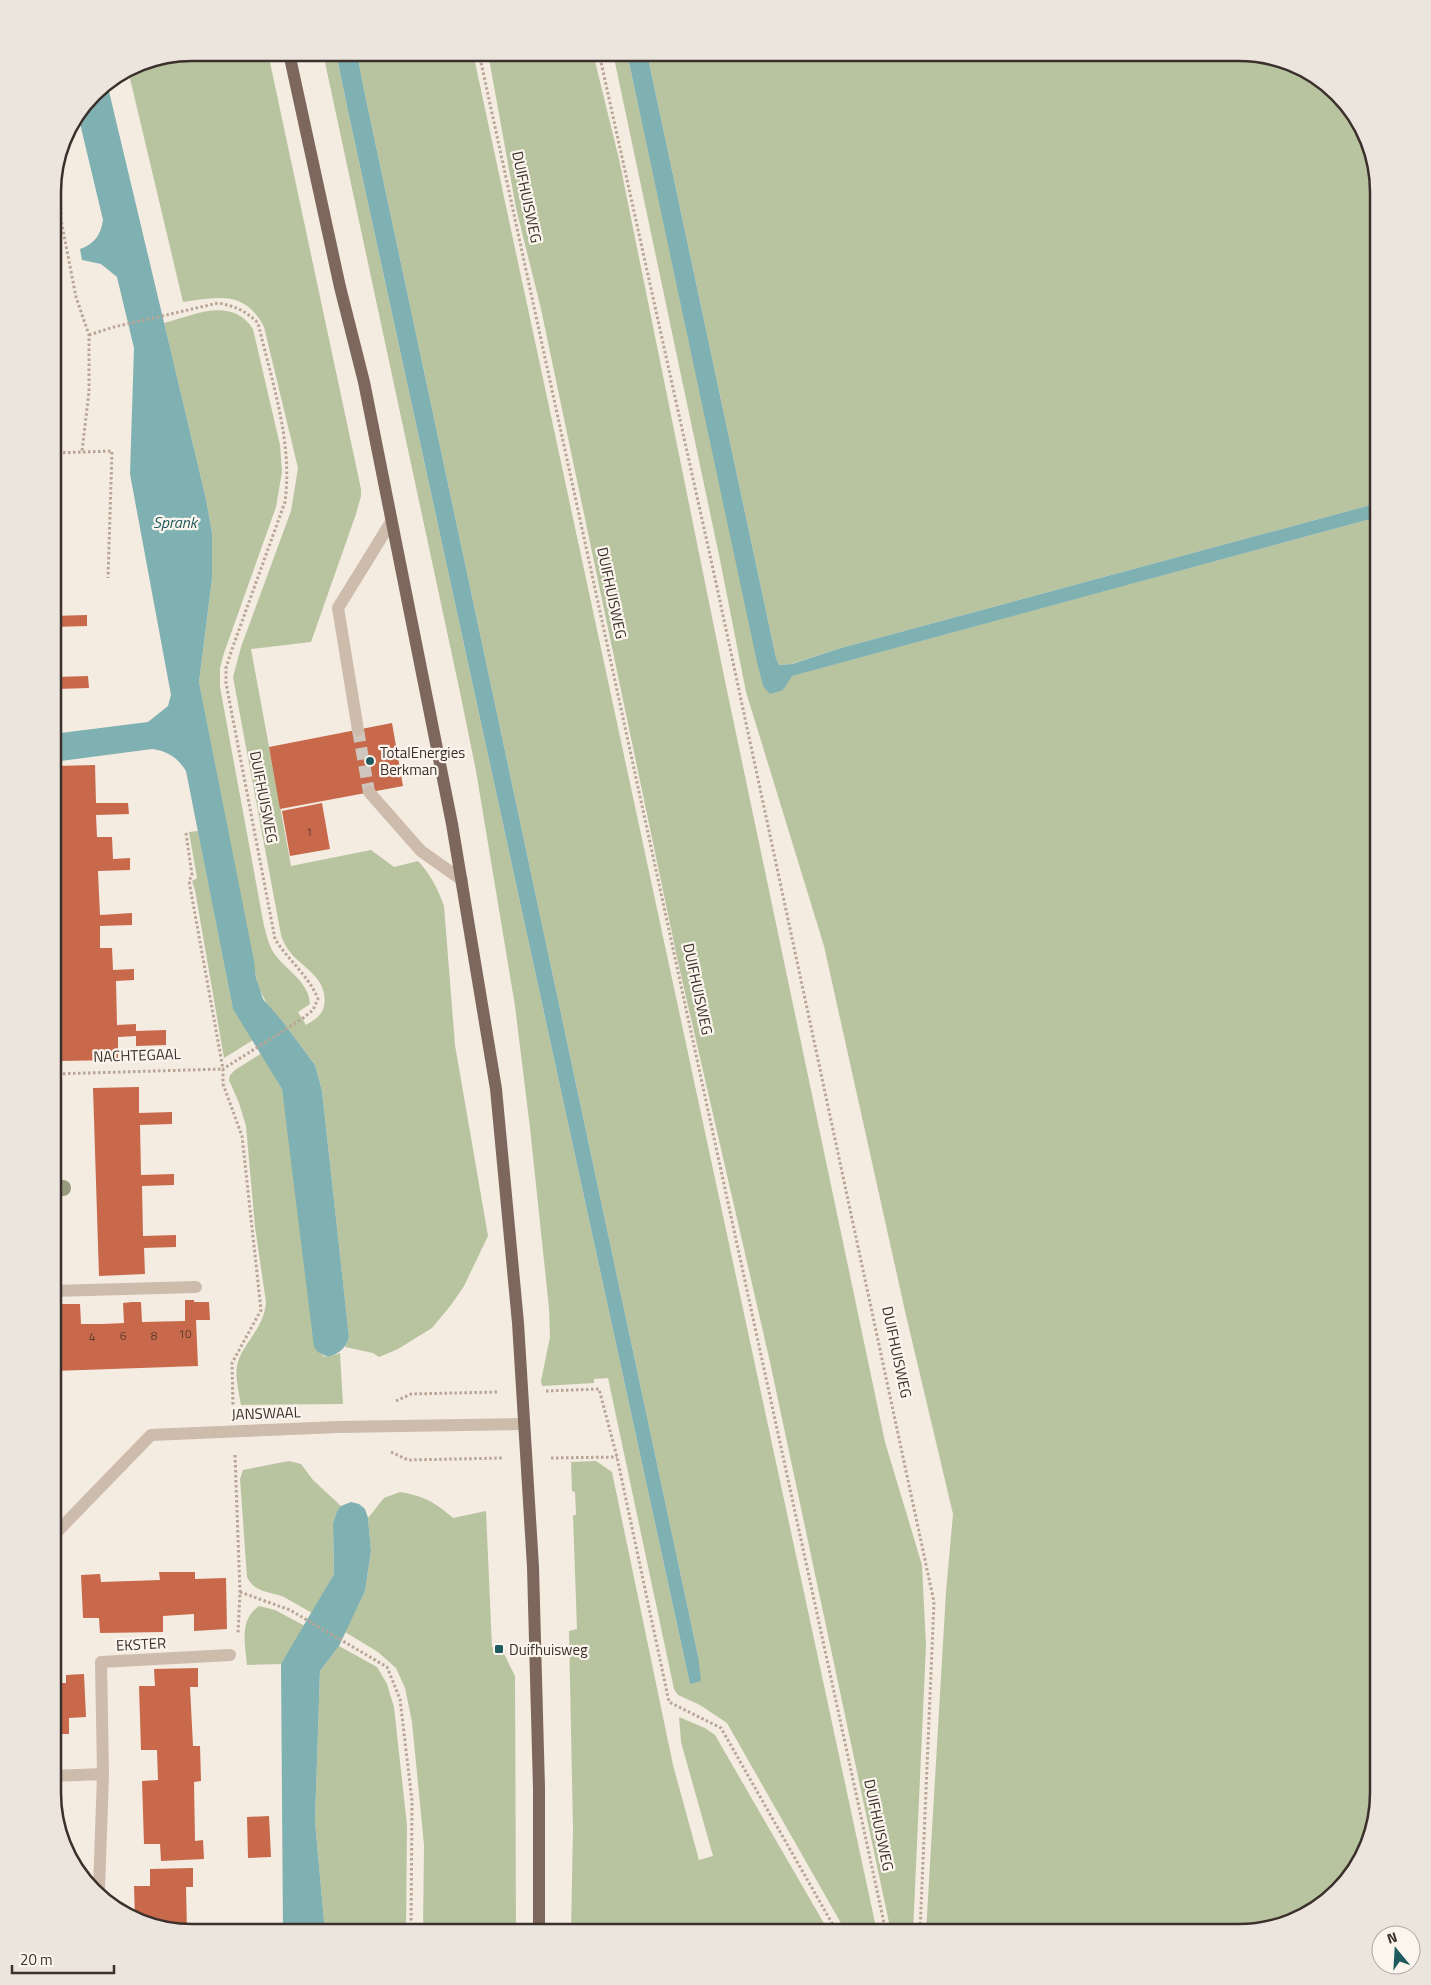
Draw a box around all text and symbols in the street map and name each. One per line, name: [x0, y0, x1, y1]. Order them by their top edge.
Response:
street label: DUIFHUISWEG: [506, 149, 548, 245]
water label: Sprank: [153, 510, 199, 534]
street label: DUIFHUISWEG: [591, 545, 633, 641]
place label: TotalEnergies Berkman: [380, 741, 465, 781]
street label: DUIFHUISWEG: [244, 749, 284, 845]
marker: TotalEnergies Berkman: [364, 755, 376, 767]
house number: 1: [306, 822, 312, 841]
street label: DUIFHUISWEG: [677, 941, 719, 1037]
street label: NACHTEGAAL: [93, 1042, 181, 1068]
street label: DUIFHUISWEG: [876, 1304, 918, 1400]
house number: 10: [178, 1324, 192, 1343]
house number: 6: [120, 1326, 127, 1345]
house number: 8: [151, 1326, 158, 1345]
house number: 4: [89, 1327, 96, 1346]
street label: JANSWAAL: [231, 1400, 301, 1426]
street label: EKSTER: [115, 1631, 167, 1657]
place label: Duifhuisweg: [509, 1638, 588, 1661]
marker: Duifhuisweg: [493, 1643, 505, 1655]
street label: DUIFHUISWEG: [858, 1777, 900, 1873]
north arrow: [1371, 1925, 1421, 1975]
text: N: [1384, 1926, 1400, 1949]
scale bar: [12, 1942, 115, 1974]
text: 20 m: [20, 1948, 53, 1971]

